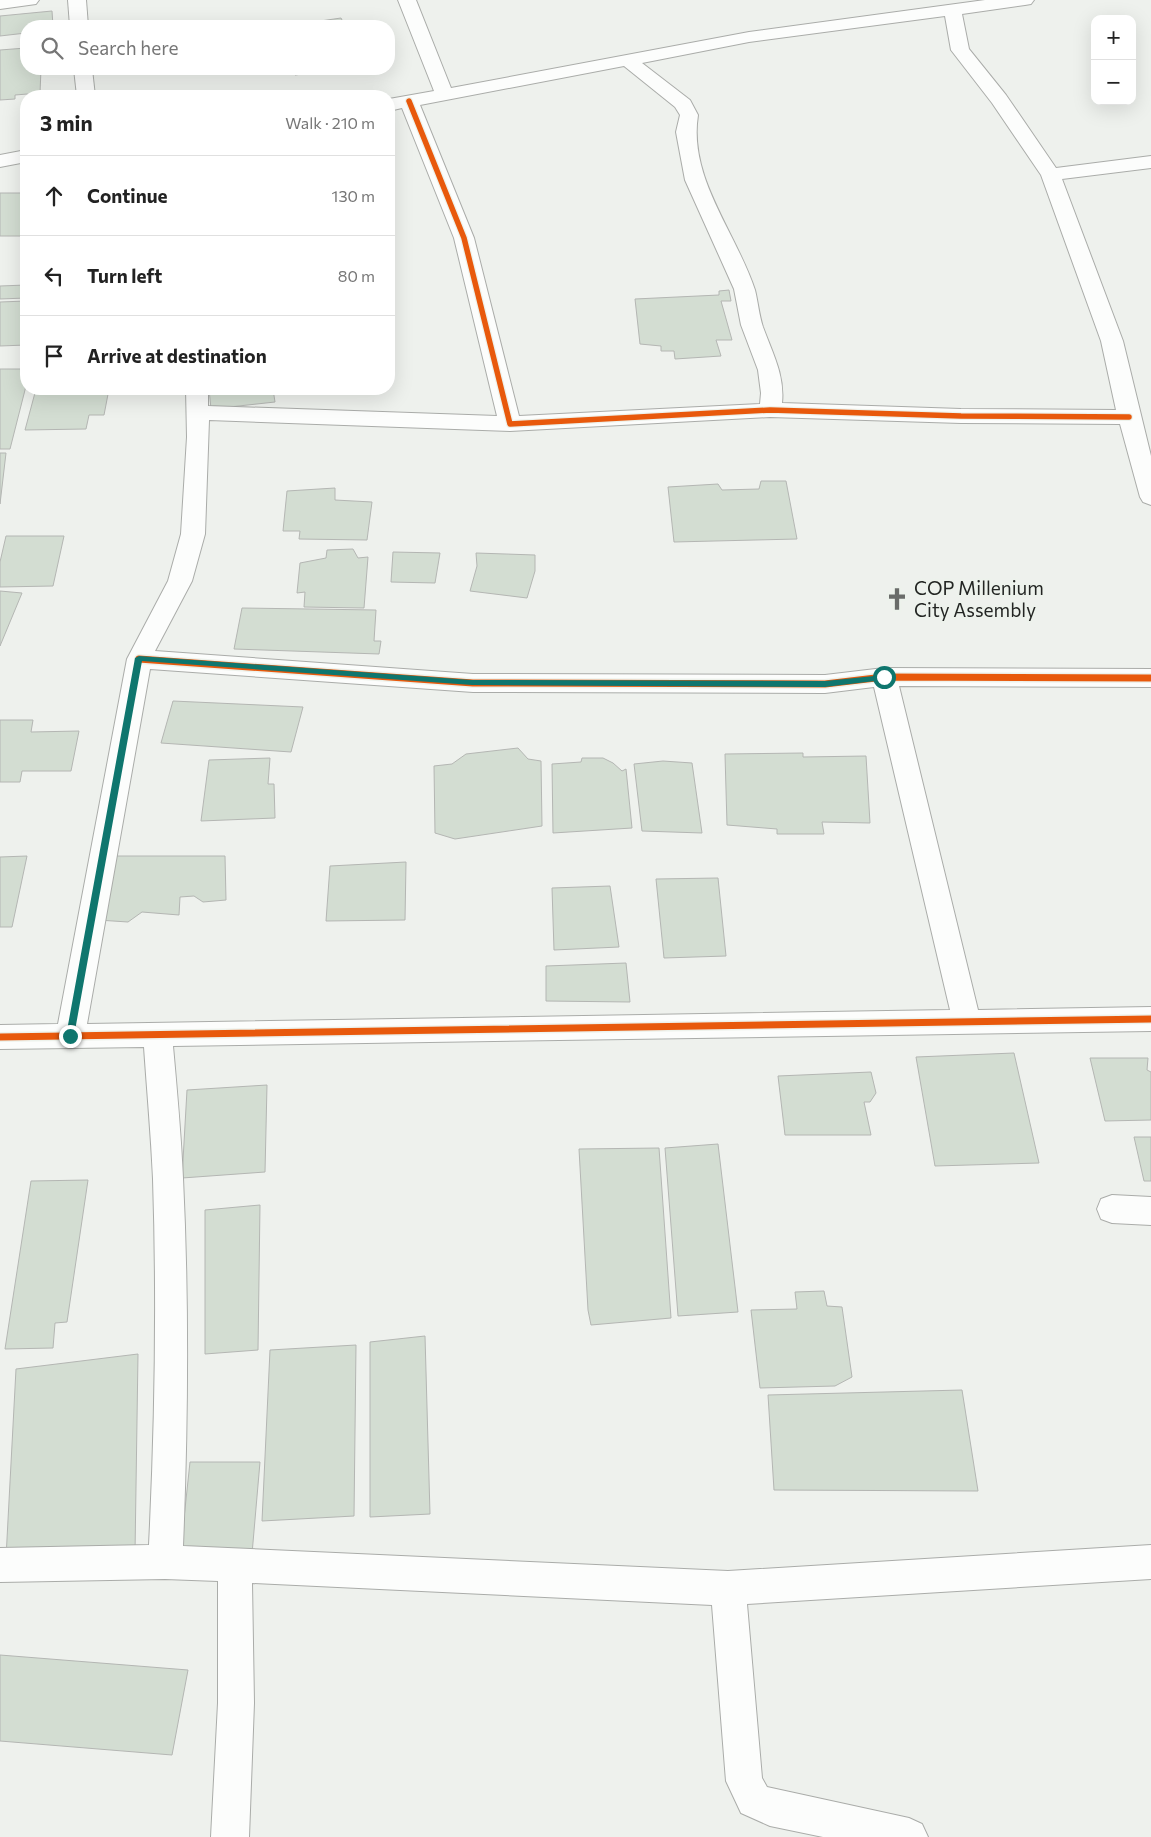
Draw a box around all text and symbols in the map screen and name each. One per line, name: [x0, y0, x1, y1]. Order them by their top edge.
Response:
map controls: [1091, 15, 1136, 105]
button: +: [1091, 15, 1136, 60]
search box: [20, 20, 395, 75]
icon: search: [38, 34, 66, 62]
text: Search here: [78, 36, 178, 59]
button: −: [1091, 60, 1136, 105]
text: 3 min: [40, 110, 93, 135]
text: Walk · 210 m: [285, 113, 375, 132]
icon: ahead: [40, 182, 68, 210]
text: Continue: [87, 184, 167, 207]
text: 130 m: [332, 186, 375, 205]
icon: left: [40, 262, 68, 290]
text: Turn left: [87, 264, 162, 287]
text: 80 m: [338, 266, 375, 285]
icon: arrive: [40, 342, 68, 370]
text: Arrive at destination: [87, 344, 267, 367]
place label: COP Millenium City Assembly: [914, 576, 1044, 621]
church icon: COP Millenium City Assembly: [884, 586, 910, 612]
route start: [873, 666, 896, 689]
route end: [59, 1025, 82, 1048]

